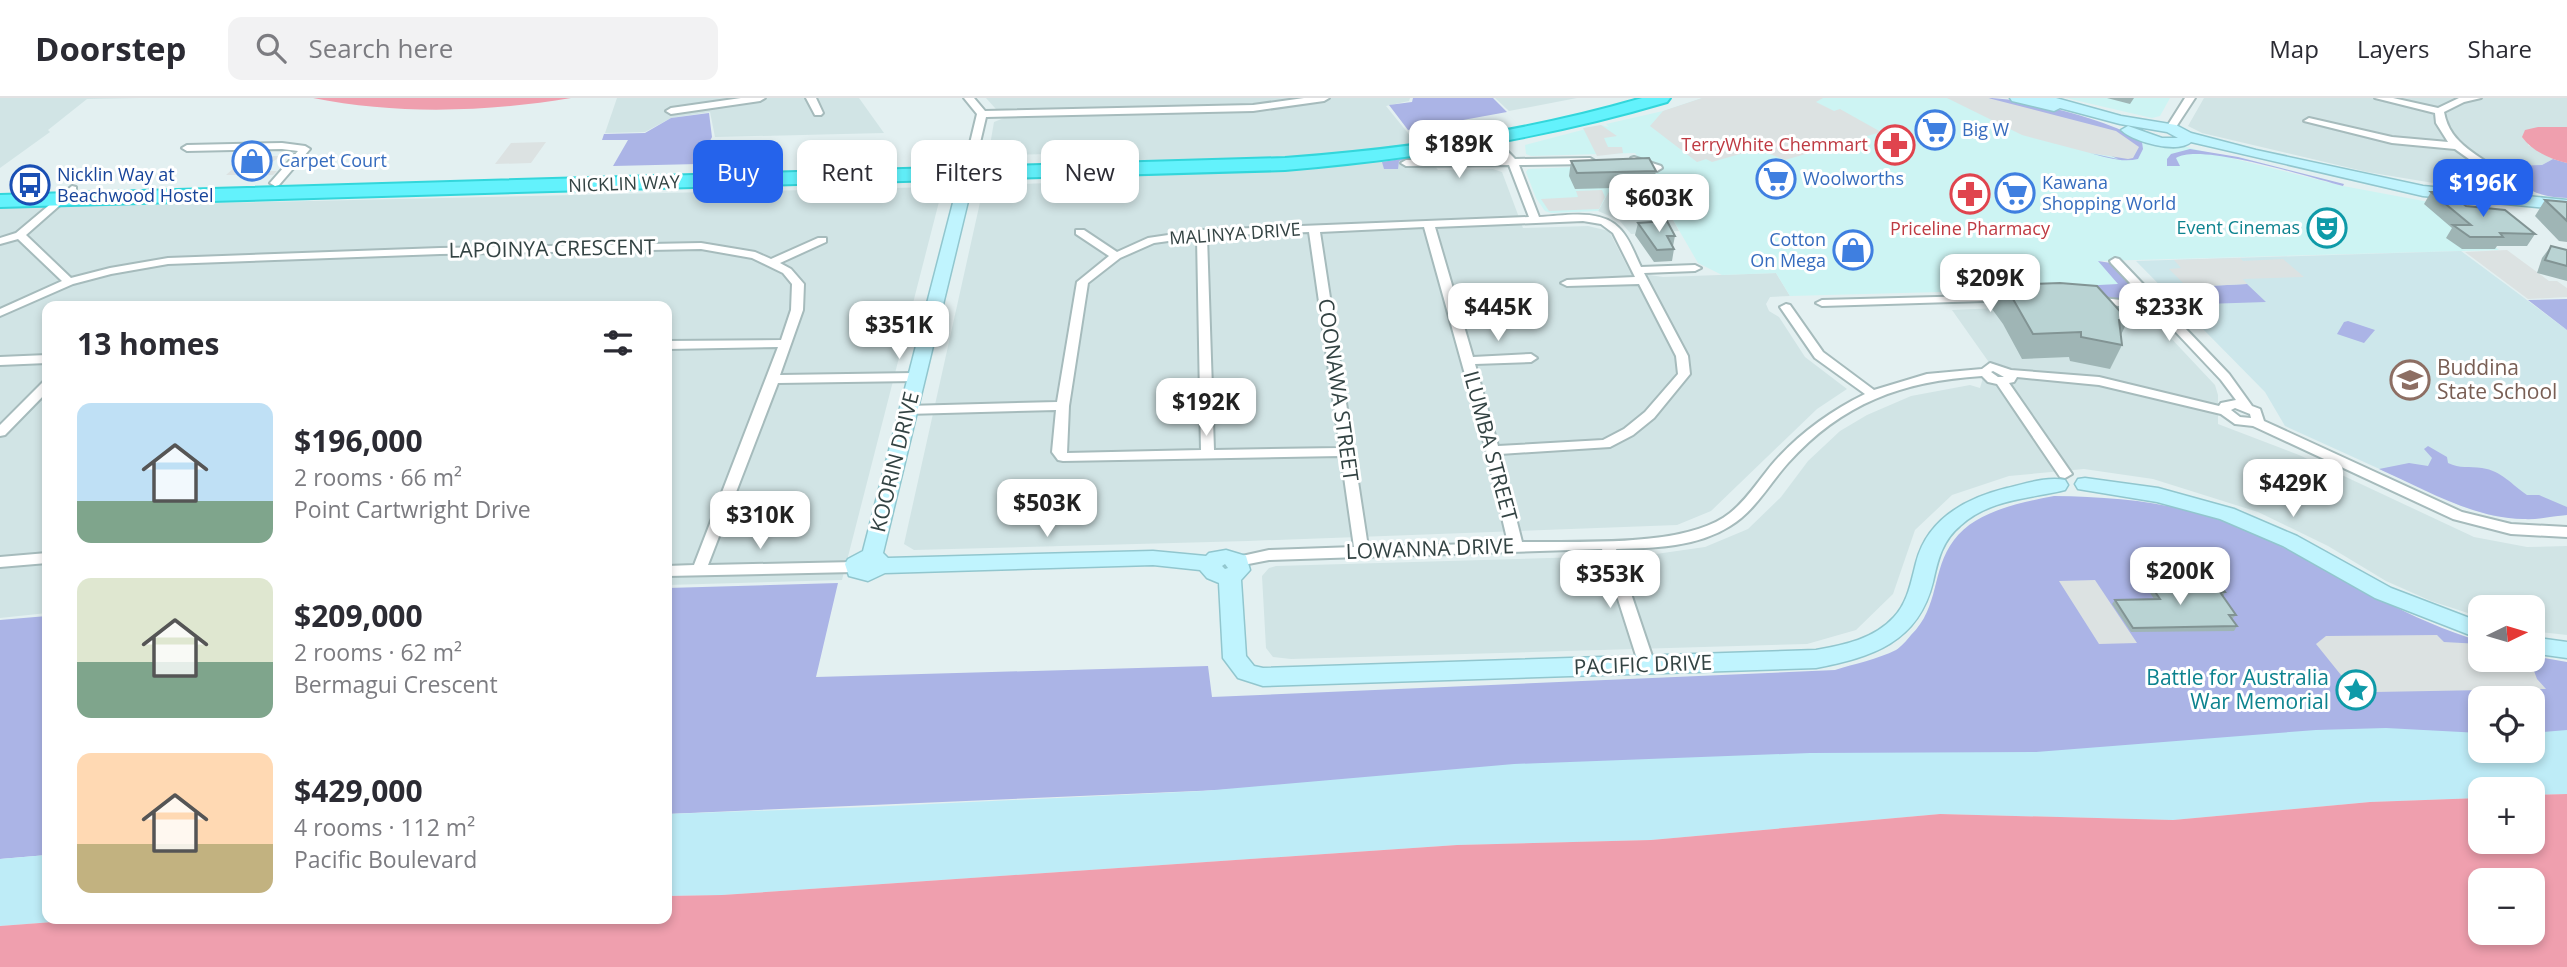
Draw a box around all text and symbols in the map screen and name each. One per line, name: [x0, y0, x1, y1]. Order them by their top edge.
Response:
search box: [228, 17, 718, 80]
text: Doorstep: [35, 26, 186, 71]
icon: search: [252, 29, 290, 67]
text: Search here: [308, 30, 453, 66]
text: Map: [2269, 32, 2319, 65]
text: Layers: [2357, 32, 2430, 65]
text: Share: [2468, 32, 2532, 65]
supermarket icon: Big W: [1914, 109, 1956, 151]
place label: Big W: [1962, 117, 2010, 141]
pin: $189K: [1410, 120, 1508, 180]
pharmacy icon: TerryWhite Chemmart: [1874, 124, 1916, 166]
text: $189K: [1425, 127, 1493, 159]
place label: TerryWhite Chemmart: [1681, 132, 1868, 156]
shop icon: Carpet Court: [231, 140, 273, 182]
chip: Buy: [693, 140, 783, 203]
chip: Rent: [797, 140, 897, 203]
chip: Filters: [911, 140, 1027, 203]
chip: New: [1041, 140, 1139, 203]
place label: Carpet Court: [279, 148, 387, 172]
supermarket icon: Woolworths: [1755, 158, 1797, 200]
pin: $196K: [2434, 159, 2532, 219]
place label: Nicklin Way at Beachwood Hostel: [57, 162, 213, 207]
bus stop icon: Nicklin Way at Beachwood Hostel: [9, 164, 51, 206]
place label: Woolworths: [1803, 166, 1904, 190]
text: $196K: [2449, 166, 2517, 198]
street label: NICKLIN WAY: [568, 169, 681, 197]
place label: Kawana Shopping World: [2042, 170, 2176, 215]
supermarket icon: Kawana Shopping World: [1994, 172, 2036, 214]
pharmacy icon: Priceline Pharmacy: [1949, 173, 1991, 215]
pin: $603K: [1610, 174, 1708, 234]
text: $603K: [1625, 181, 1693, 213]
theatre icon: Event Cinemas: [2306, 207, 2348, 249]
place label: Event Cinemas: [2176, 215, 2300, 239]
street label: MALINYA DRIVE: [1168, 216, 1301, 250]
place label: Priceline Pharmacy: [1890, 216, 2051, 240]
place label: Cotton On Mega: [1750, 227, 1826, 272]
shop icon: Cotton On Mega: [1832, 229, 1874, 271]
street label: LAPOINYA CRESCENT: [448, 232, 656, 264]
pin: $209K: [1941, 254, 2039, 314]
text: $209K: [1956, 261, 2024, 293]
pin: $445K: [1449, 284, 1547, 343]
pin: $233K: [2120, 284, 2218, 343]
text: $445K: [1464, 290, 1532, 322]
text: $233K: [2135, 290, 2203, 322]
street label: COONAWA STREET: [1312, 297, 1366, 483]
pin: $351K: [850, 302, 948, 361]
text: $351K: [865, 308, 933, 340]
text: 13 homes: [77, 323, 220, 364]
icon: filters: [599, 324, 637, 362]
place label: Buddina State School: [2437, 353, 2557, 405]
school or university icon: Buddina State School: [2389, 359, 2431, 401]
street label: ILUMBA STREET: [1457, 368, 1525, 524]
pin: $192K: [1157, 378, 1255, 438]
text: $192K: [1172, 385, 1240, 417]
street label: KOORIN DRIVE: [863, 389, 925, 535]
text: $196,000: [294, 420, 423, 461]
icon: home: [133, 431, 217, 515]
pin: $429K: [2244, 460, 2342, 519]
text: 2 rooms · 66 m²: [294, 461, 462, 493]
text: $429K: [2259, 466, 2327, 498]
pin: $503K: [998, 480, 1096, 539]
text: $503K: [1013, 486, 1081, 518]
pin: $310K: [711, 491, 809, 551]
text: Point Cartwright Drive: [294, 493, 531, 525]
text: $310K: [726, 498, 794, 530]
street label: LOWANNA DRIVE: [1345, 531, 1515, 565]
pin: $200K: [2131, 547, 2229, 607]
pin: $353K: [1561, 550, 1659, 610]
text: $200K: [2146, 554, 2214, 586]
text: $353K: [1576, 557, 1644, 589]
text: $209,000: [294, 595, 423, 636]
north arrow: [2468, 595, 2544, 672]
map controls: [2468, 595, 2545, 945]
icon: home: [133, 606, 217, 690]
text: 2 rooms · 62 m²: [294, 636, 462, 668]
street label: PACIFIC DRIVE: [1573, 648, 1713, 680]
place label: Battle for Australia War Memorial: [2146, 663, 2329, 715]
text: Bermagui Crescent: [294, 668, 498, 700]
place icon: Battle for Australia War Memorial: [2335, 669, 2377, 711]
button: locate: [2468, 686, 2545, 763]
text: $429,000: [294, 770, 423, 811]
button: +: [2468, 777, 2545, 854]
icon: home: [133, 781, 217, 865]
text: 4 rooms · 112 m²: [294, 811, 475, 843]
text: Pacific Boulevard: [294, 843, 477, 875]
button: −: [2468, 868, 2545, 945]

